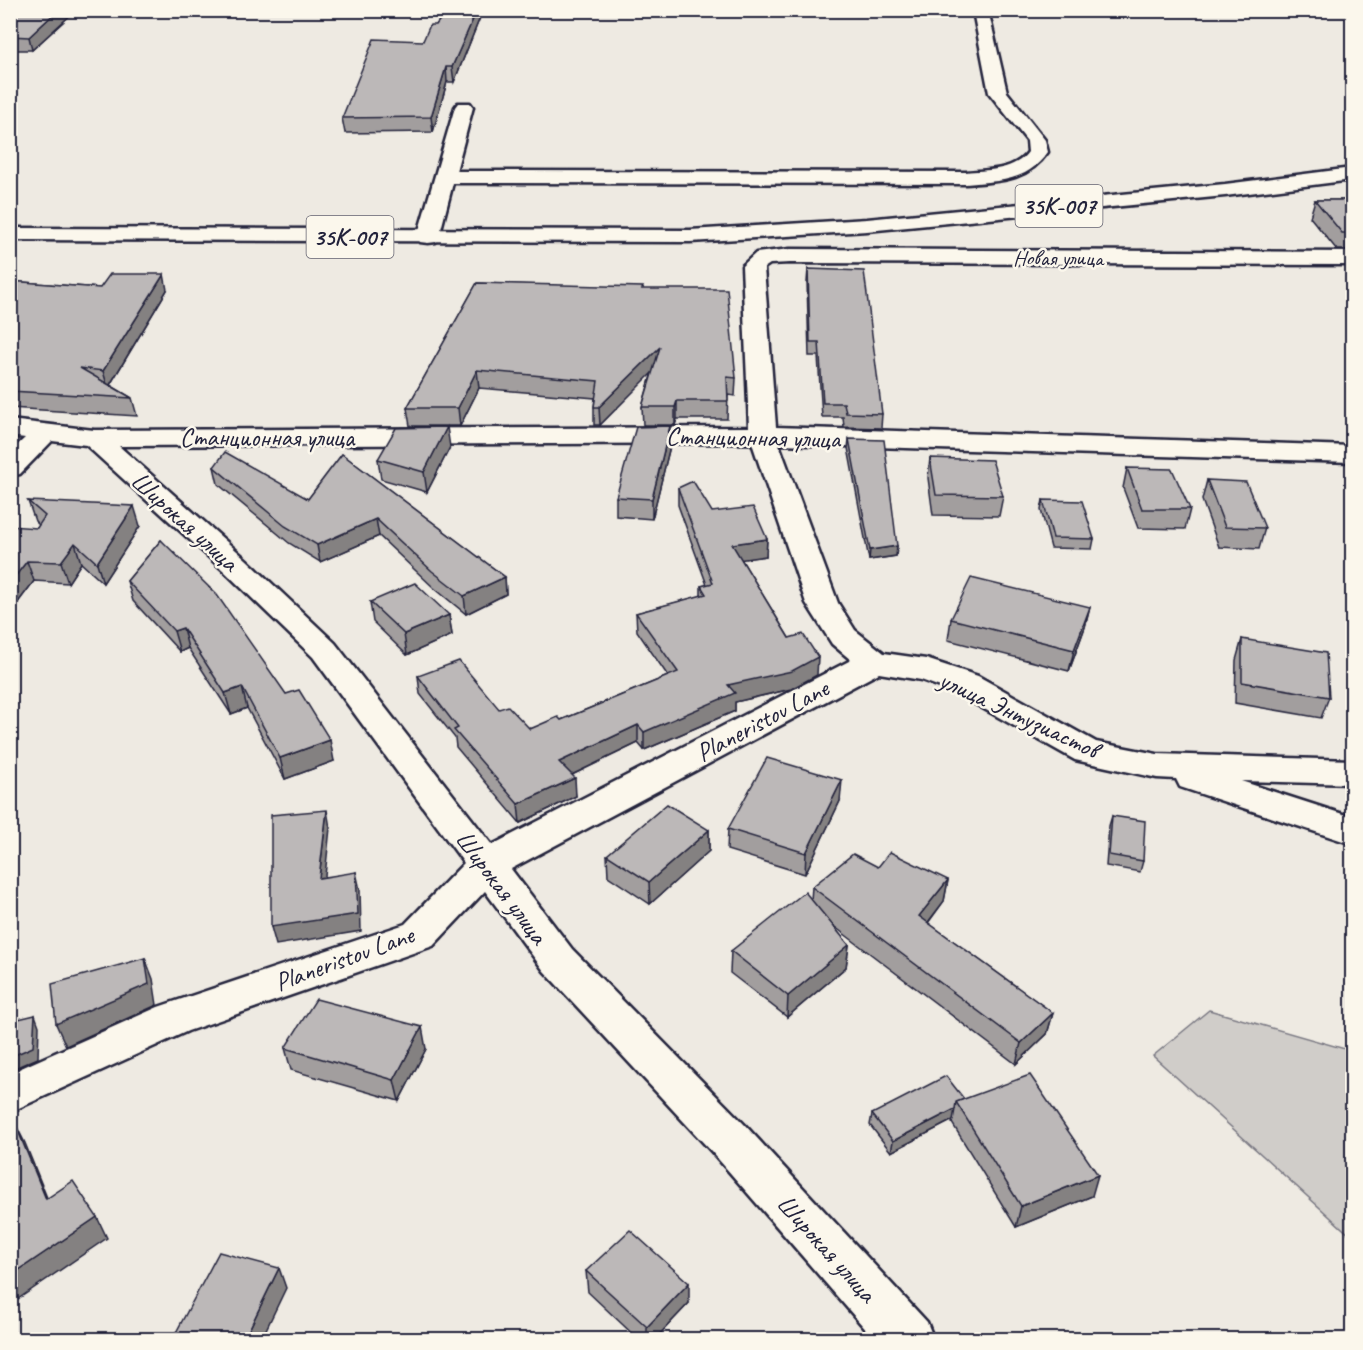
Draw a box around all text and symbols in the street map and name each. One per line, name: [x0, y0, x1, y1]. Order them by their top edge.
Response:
road number: 35К-007: [1016, 185, 1102, 227]
road number: 35К-007: [306, 216, 394, 258]
street label: Новая улица: [1013, 244, 1105, 272]
street label: Станционная улица: [665, 419, 842, 456]
street label: Станционная улица: [180, 421, 356, 454]
street label: Широкая улица: [124, 464, 247, 580]
street label: улица Энтузиастов: [932, 662, 1108, 768]
street label: Planeristov Lane: [690, 671, 836, 769]
street label: Широкая улица: [448, 824, 556, 952]
street label: Planeristov Lane: [270, 918, 420, 999]
street label: Широкая улица: [769, 1187, 885, 1310]

